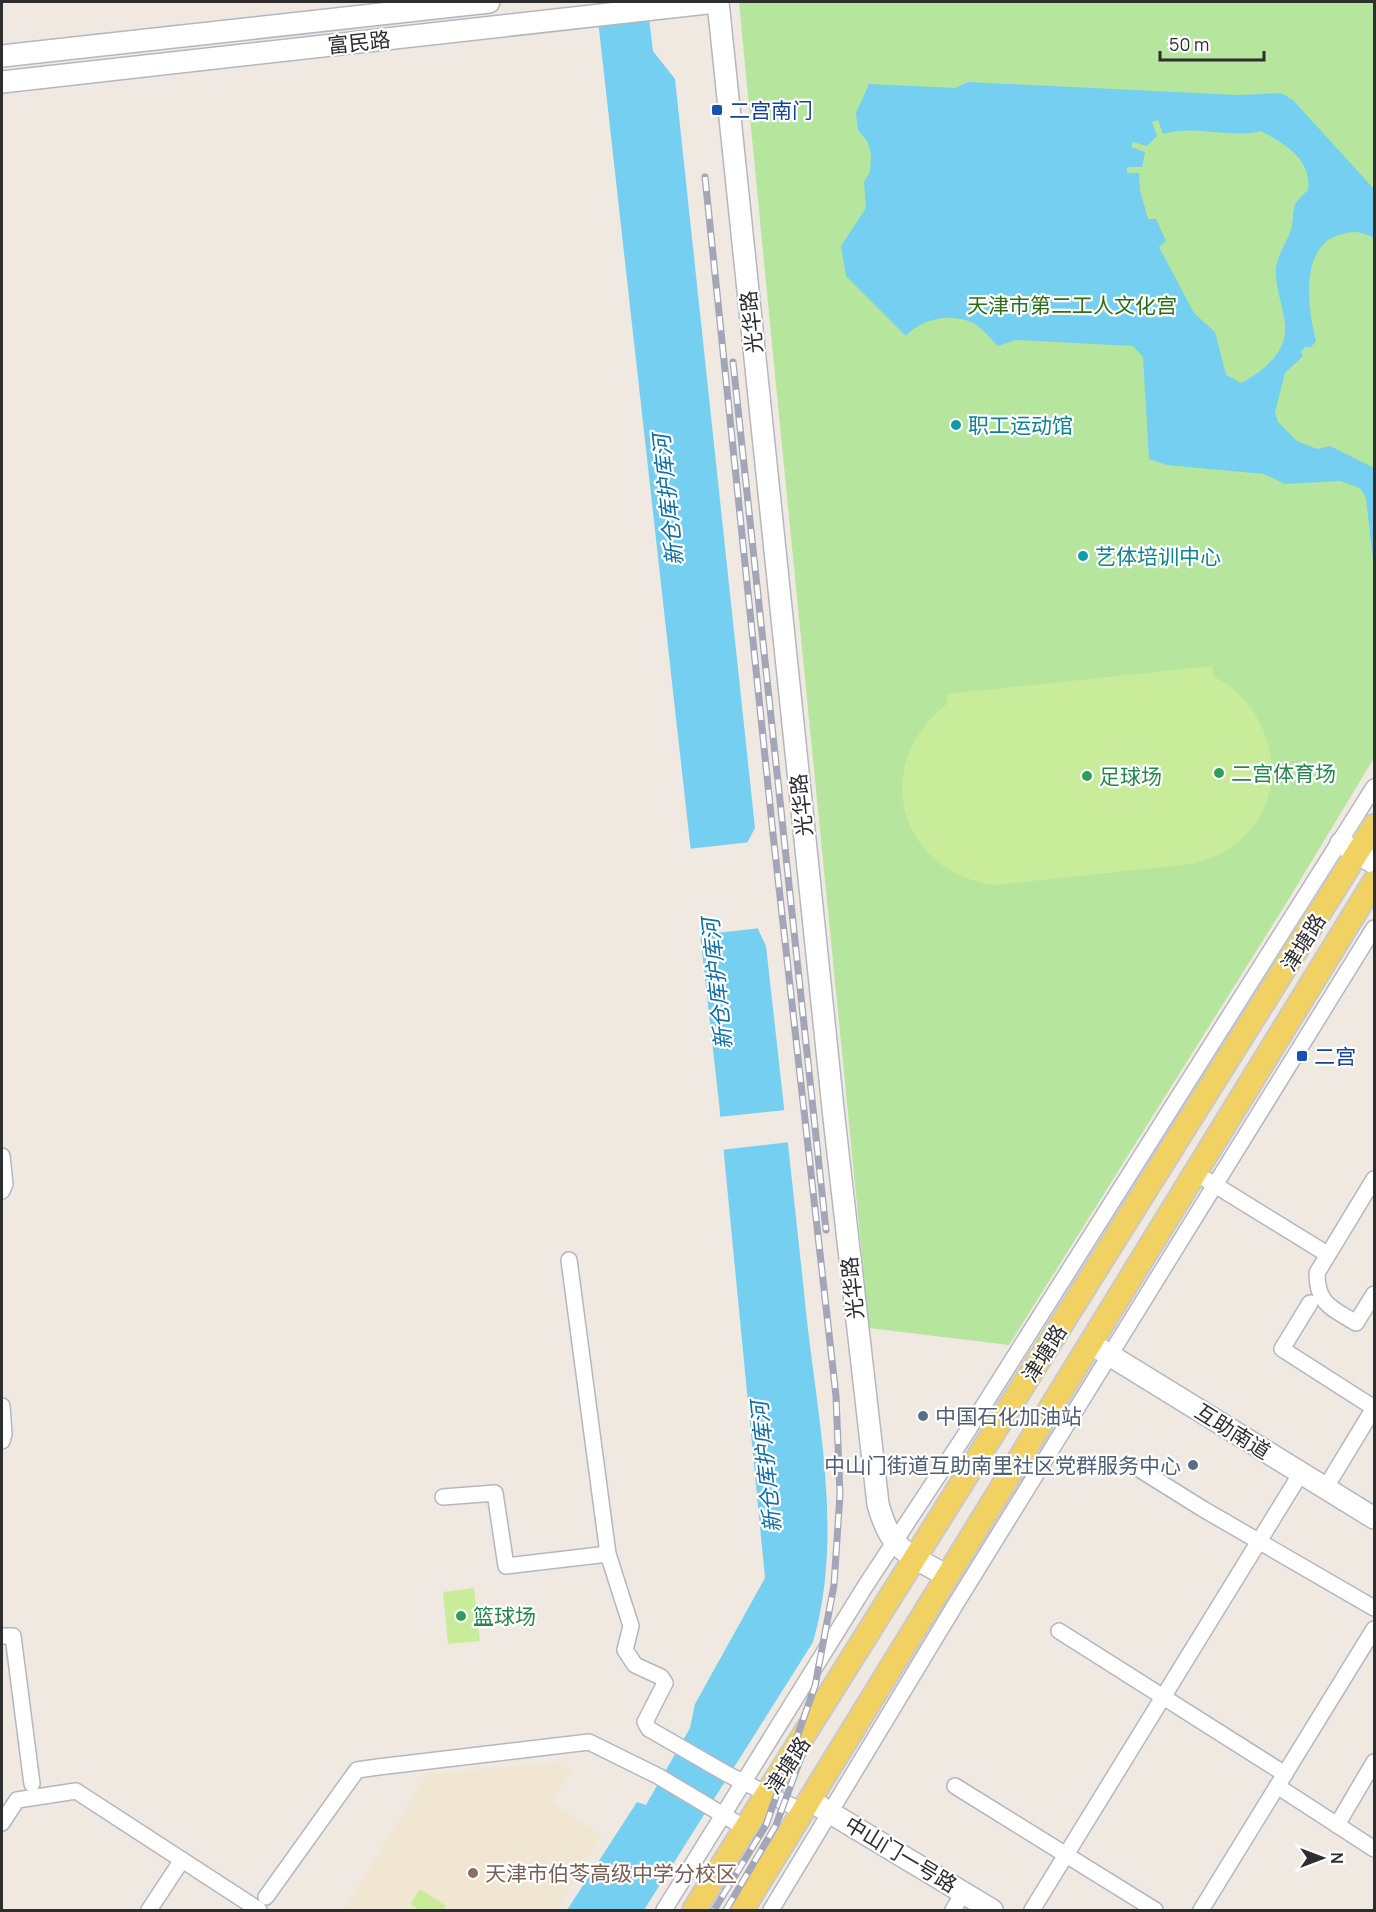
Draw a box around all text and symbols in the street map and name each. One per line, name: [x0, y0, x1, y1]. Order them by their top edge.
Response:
scale bar: [1160, 24, 1264, 62]
street label: 富民路: [326, 25, 392, 59]
text: 50 m: [1169, 32, 1209, 56]
place label: 二宫南门: [729, 96, 813, 124]
marker: 二宫南门: [710, 103, 724, 117]
street label: 光华路: [734, 289, 768, 355]
park label: 天津市第二工人文化宫: [967, 291, 1177, 319]
place label: 职工运动馆: [968, 411, 1073, 439]
marker: 职工运动馆: [949, 418, 963, 432]
water label: 新仓库护库河: [646, 429, 690, 567]
place label: 艺体培训中心: [1095, 542, 1221, 570]
marker: 艺体培训中心: [1076, 549, 1090, 563]
place label: 二宫体育场: [1231, 759, 1336, 787]
place label: 足球场: [1099, 762, 1162, 790]
marker: 二宫体育场: [1212, 766, 1226, 780]
marker: 足球场: [1080, 769, 1094, 783]
street label: 光华路: [784, 772, 818, 838]
street label: 津塘路: [1274, 908, 1332, 976]
water label: 新仓库护库河: [695, 913, 739, 1051]
place label: 二宫: [1314, 1042, 1356, 1070]
marker: 二宫: [1295, 1049, 1309, 1063]
street label: 光华路: [835, 1255, 869, 1321]
street label: 津塘路: [1015, 1319, 1073, 1387]
water label: 新仓库护库河: [744, 1396, 788, 1534]
street label: 互助南道: [1190, 1397, 1276, 1465]
place label: 中国石化加油站: [935, 1402, 1082, 1430]
marker: 中国石化加油站: [916, 1409, 930, 1423]
place label: 中山门街道互助南里社区党群服务中心: [824, 1451, 1181, 1479]
marker: 中山门街道互助南里社区党群服务中心: [1186, 1458, 1200, 1472]
place label: 篮球场: [473, 1602, 536, 1630]
marker: 篮球场: [454, 1609, 468, 1623]
street label: 津塘路: [758, 1731, 816, 1799]
street label: 中山门一号路: [840, 1810, 962, 1898]
north arrow: [1292, 1828, 1352, 1888]
text: N: [1326, 1852, 1348, 1864]
place label: 天津市伯苓高级中学分校区: [485, 1859, 737, 1887]
marker: 天津市伯苓高级中学分校区: [466, 1866, 480, 1880]

